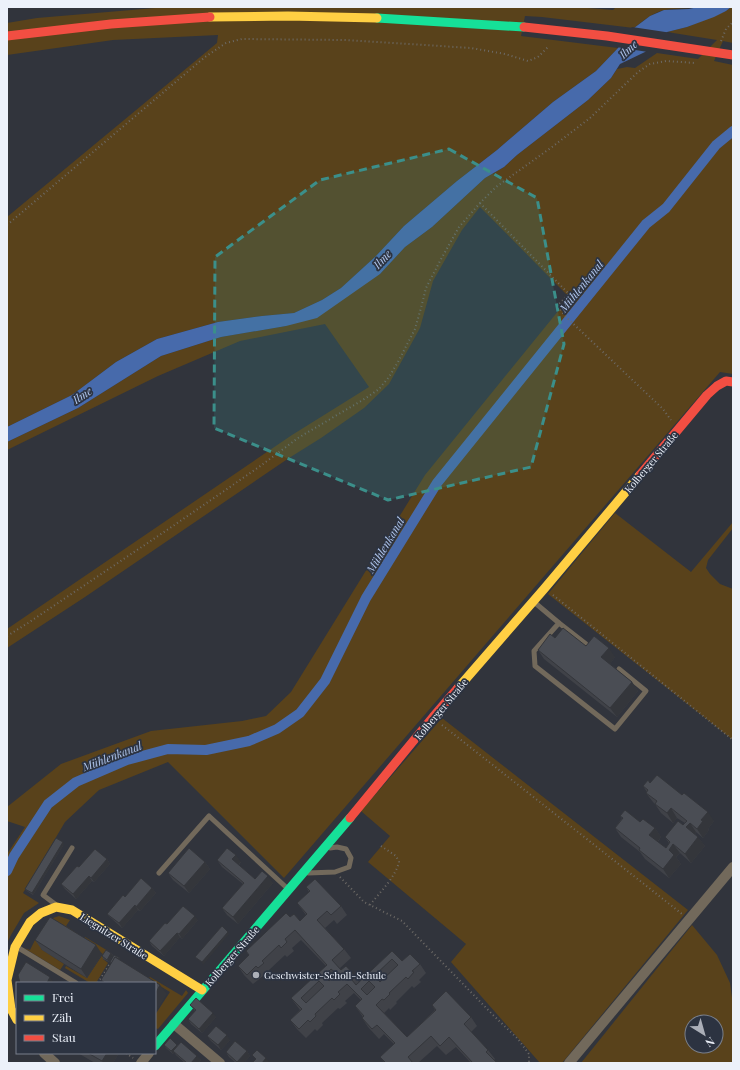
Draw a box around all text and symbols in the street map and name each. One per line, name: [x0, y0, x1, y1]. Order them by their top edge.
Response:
water label: Ilme: [615, 36, 641, 62]
water label: Ilme: [369, 246, 395, 272]
water label: Mühlenkanal: [555, 256, 607, 316]
water label: Ilme: [69, 383, 95, 407]
street label: Kolberger Straße: [621, 428, 681, 496]
water label: Mühlenkanal: [362, 514, 408, 576]
street label: Kolberger Straße: [411, 675, 471, 743]
water label: Mühlenkanal: [79, 737, 145, 775]
street label: Liegnitzer Straße: [77, 910, 151, 962]
street label: Kolberger Straße: [202, 923, 262, 989]
place label: Geschwister-Scholl-Schule: [264, 968, 386, 982]
marker: Geschwister-Scholl-Schule: [251, 970, 261, 980]
legend: [16, 982, 156, 1054]
text: Frei: [52, 989, 74, 1005]
text: Zäh: [52, 1009, 72, 1025]
north arrow: [684, 1014, 724, 1054]
text: Stau: [52, 1029, 76, 1045]
text: N: [703, 1034, 718, 1051]

